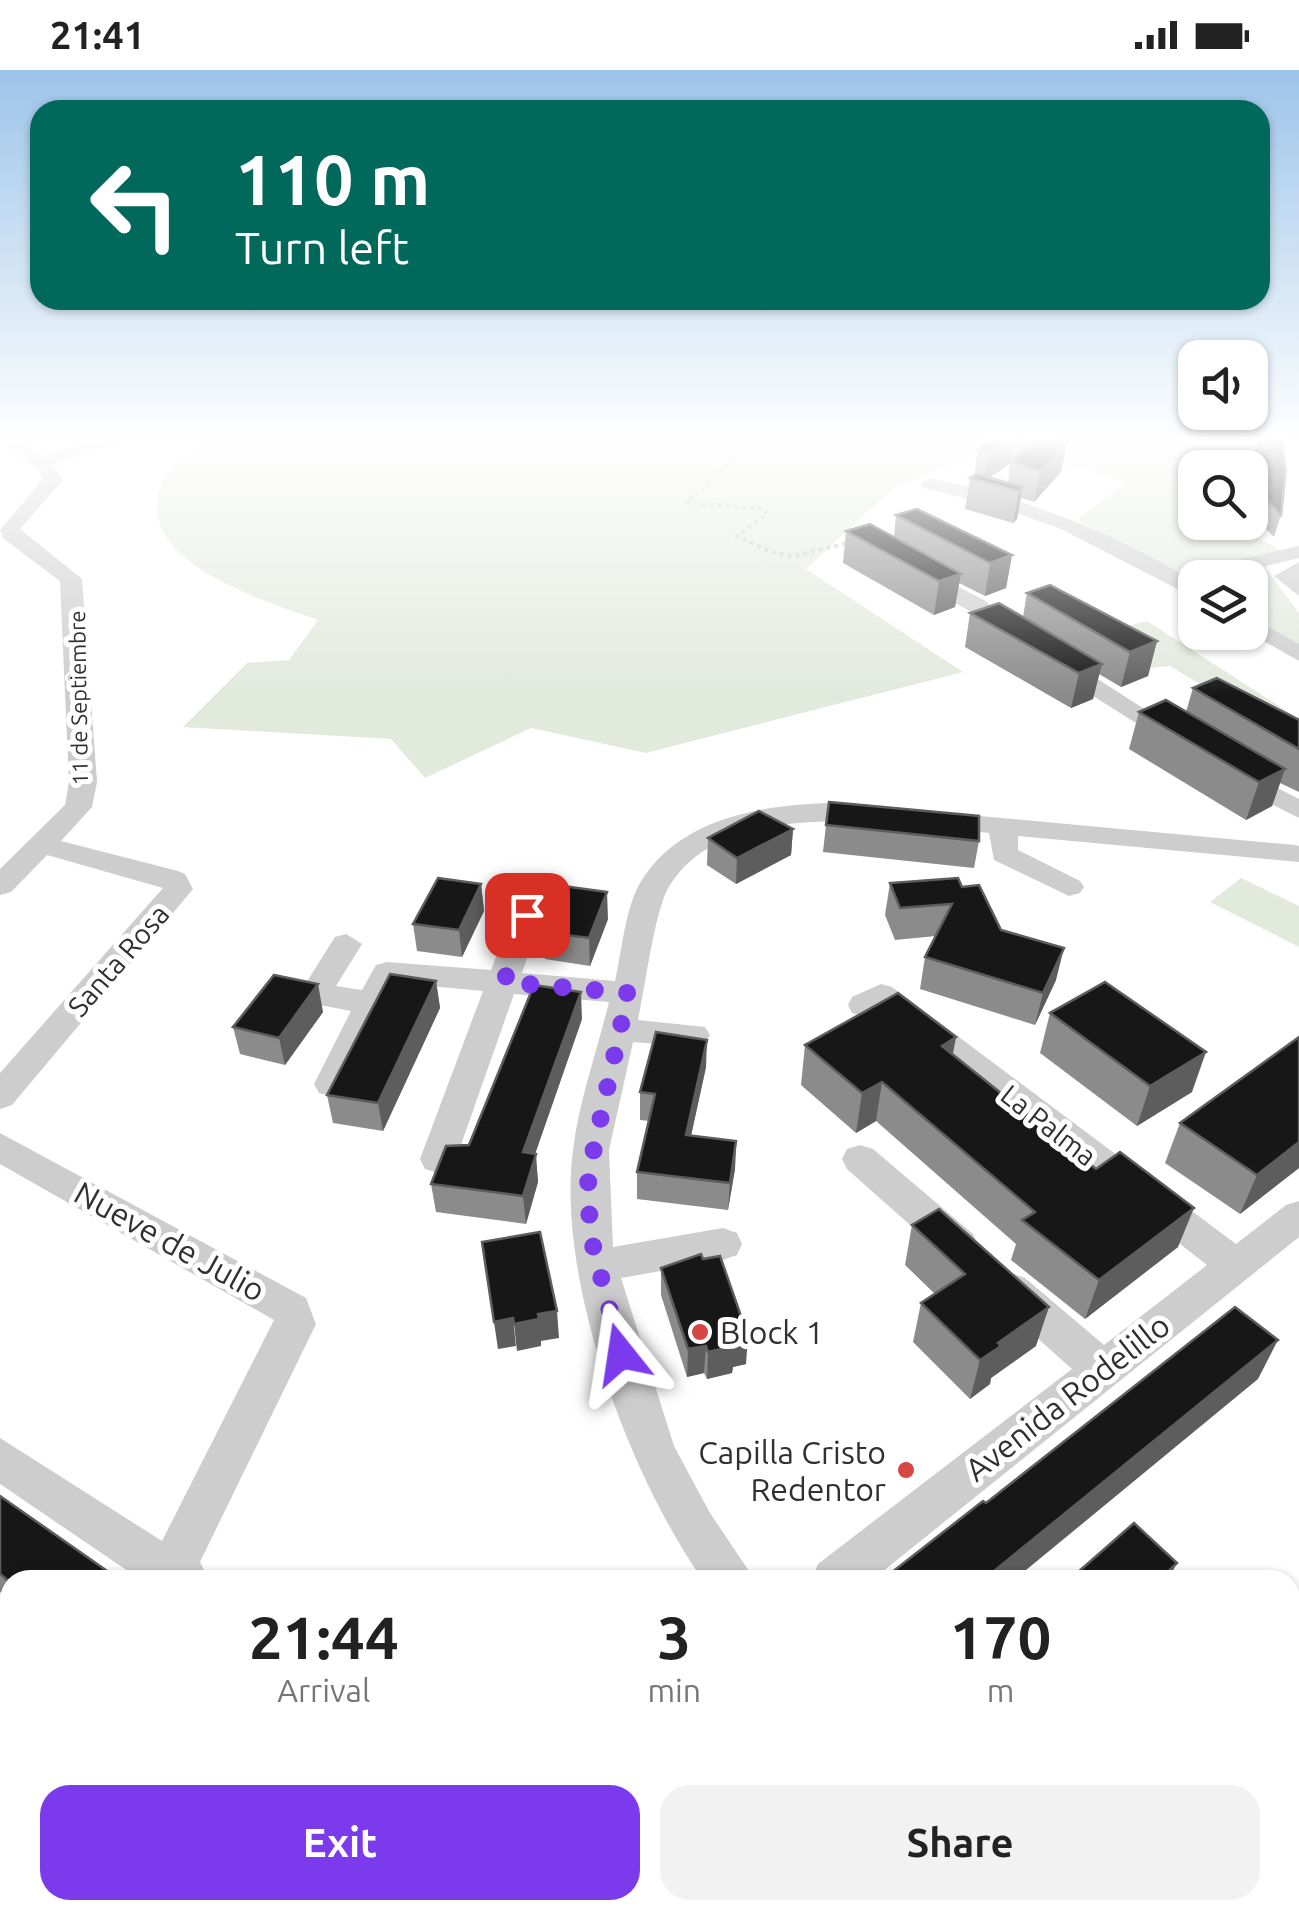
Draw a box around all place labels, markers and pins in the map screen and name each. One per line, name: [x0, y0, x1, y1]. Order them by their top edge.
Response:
pin: [485, 873, 570, 958]
place label: Block 1: [720, 1314, 824, 1350]
marker: Block 1: [689, 1321, 711, 1343]
place label: Capilla Cristo Redentor: [698, 1434, 886, 1507]
marker: Capilla Cristo Redentor: [895, 1459, 917, 1481]

